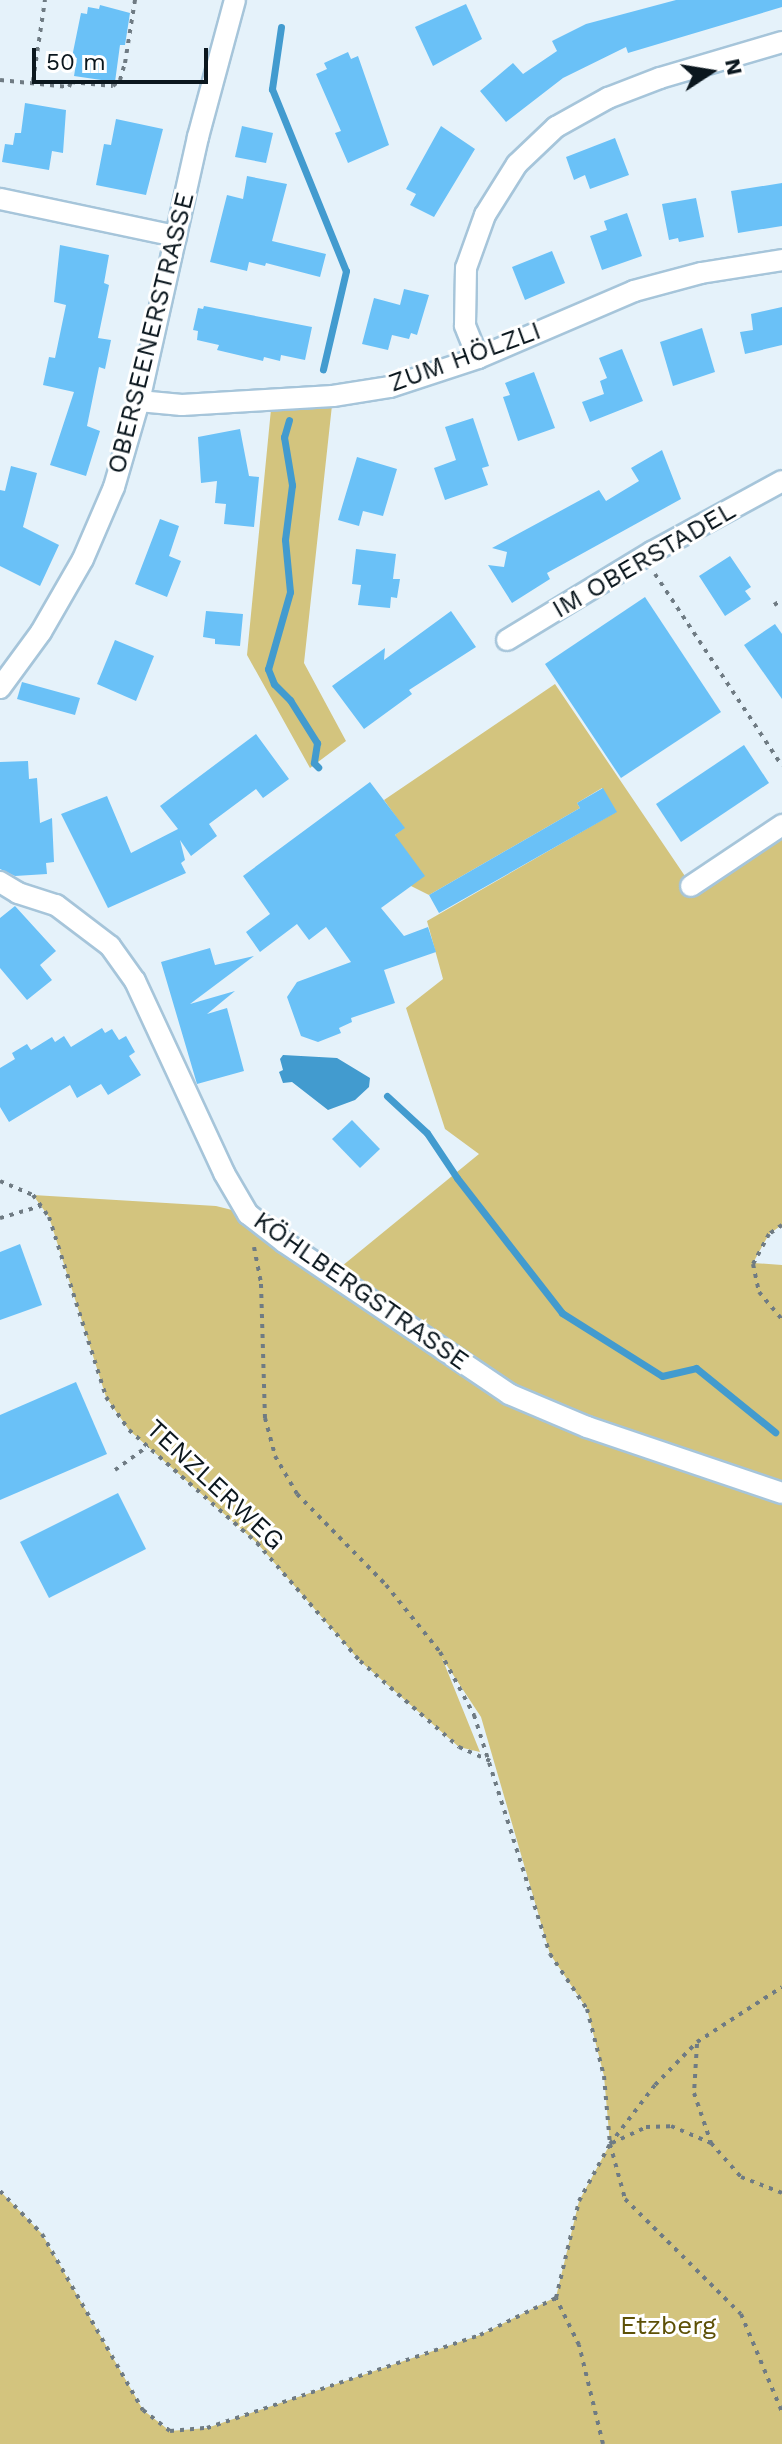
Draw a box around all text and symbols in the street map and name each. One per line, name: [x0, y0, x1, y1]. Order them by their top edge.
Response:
scale bar: [36, 32, 212, 82]
north arrow: [670, 32, 750, 112]
text: 50 m: [46, 48, 106, 76]
text: N: [720, 56, 748, 77]
street label: OBERSEENERSTRASSE: [101, 189, 201, 477]
street label: ZUM HÖLZLI: [385, 315, 545, 399]
street label: IM OBERSTADEL: [547, 495, 741, 625]
street label: KÖHLBERGSTRASSE: [247, 1205, 475, 1377]
street label: TENZLERWEG: [140, 1413, 290, 1557]
park label: Etzberg: [620, 2310, 716, 2342]

